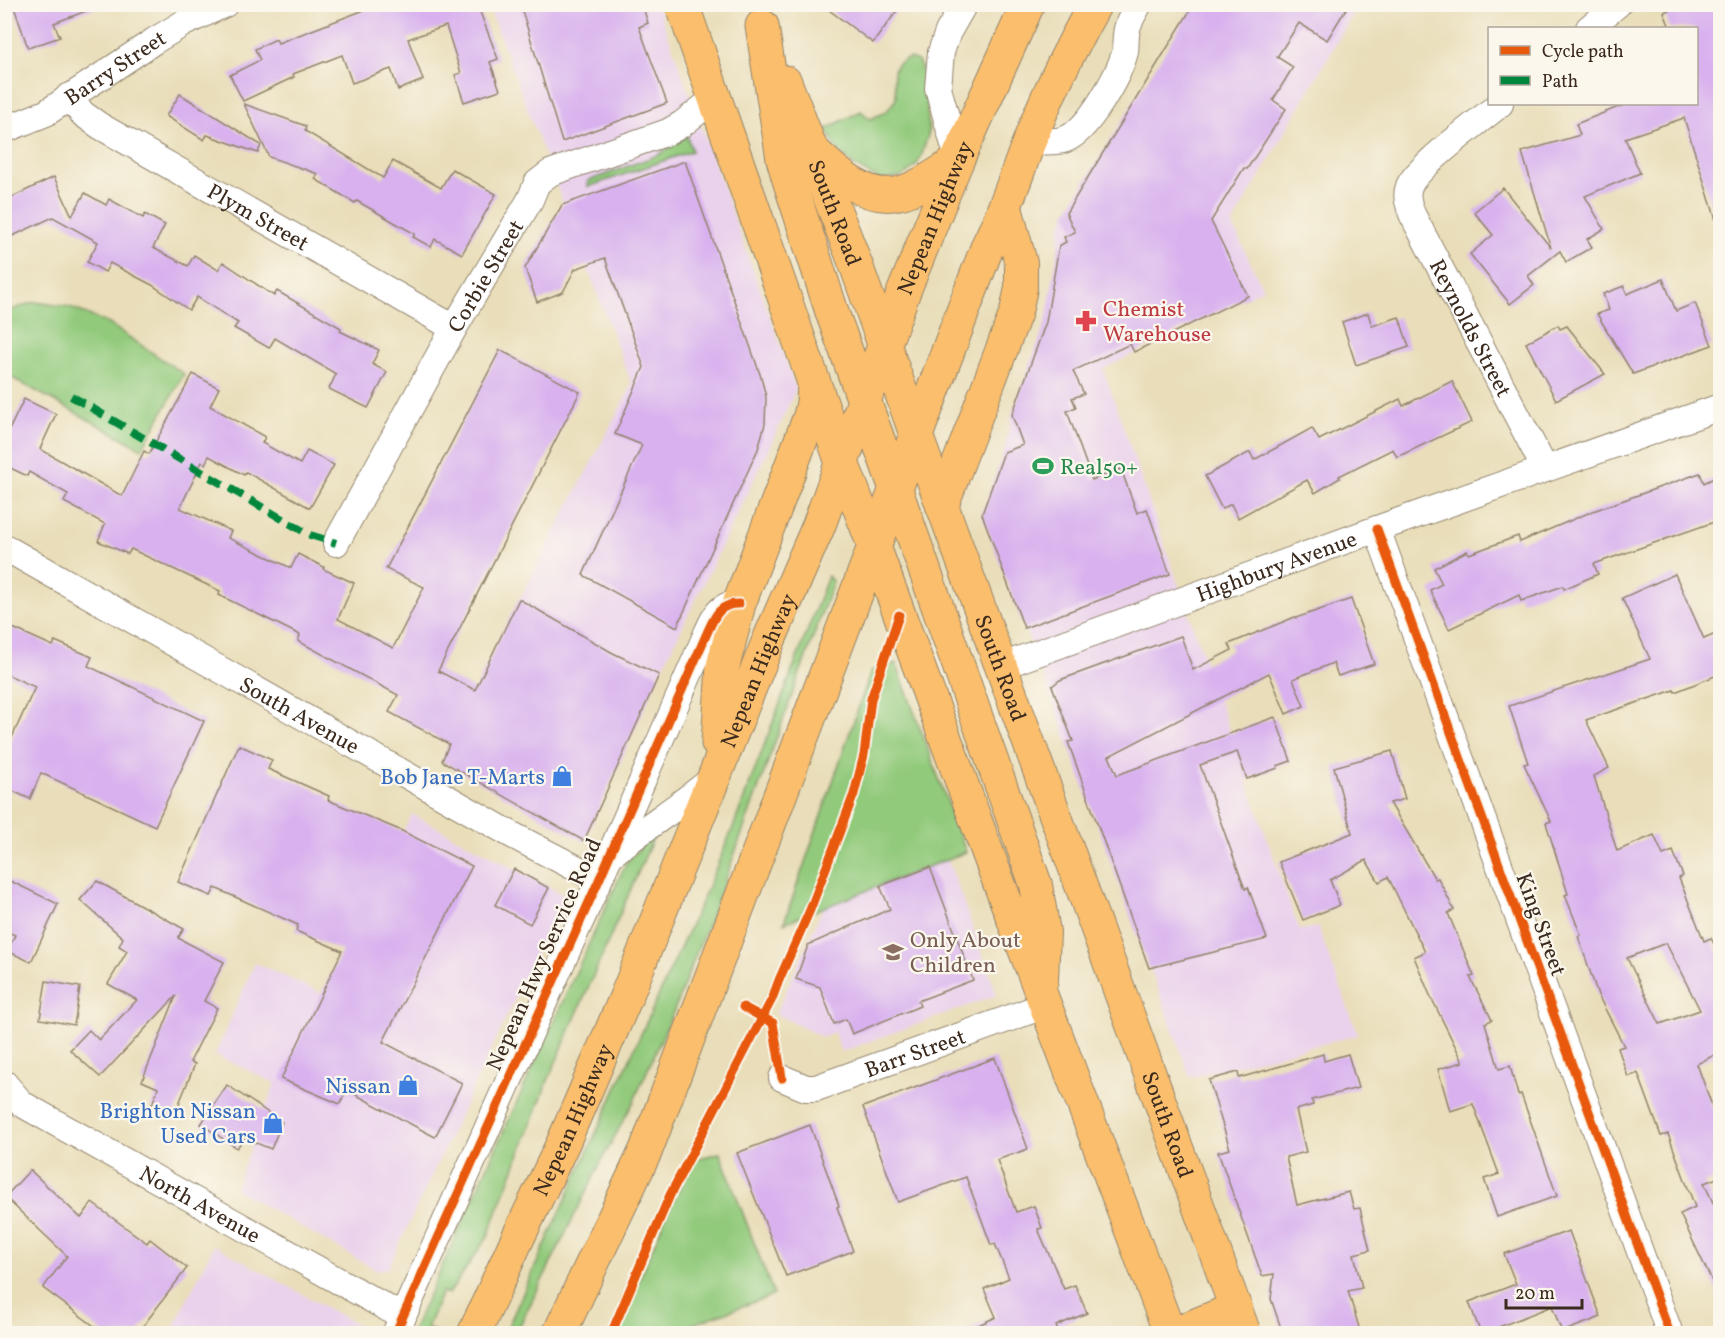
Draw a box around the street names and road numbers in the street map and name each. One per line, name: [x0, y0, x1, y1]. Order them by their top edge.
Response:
street label: Barry Street: [59, 24, 173, 114]
street label: Nepean Highway: [891, 136, 982, 300]
street label: South Road: [799, 156, 868, 271]
street label: Plym Street: [201, 177, 314, 260]
street label: Corbie Street: [442, 214, 533, 339]
street label: Reynolds Street: [1420, 254, 1518, 404]
street label: Highbury Avenue: [1192, 525, 1362, 612]
street label: Nepean Highway: [714, 589, 805, 753]
street label: South Road: [965, 611, 1033, 726]
street label: South Avenue: [233, 670, 364, 763]
street label: Nepean Hwy Service Road: [480, 834, 611, 1076]
street label: King Street: [1507, 869, 1573, 981]
street label: Barr Street: [861, 1022, 971, 1087]
street label: Nepean Highway: [527, 1039, 622, 1202]
street label: South Road: [1132, 1068, 1200, 1183]
street label: North Avenue: [133, 1160, 265, 1252]

